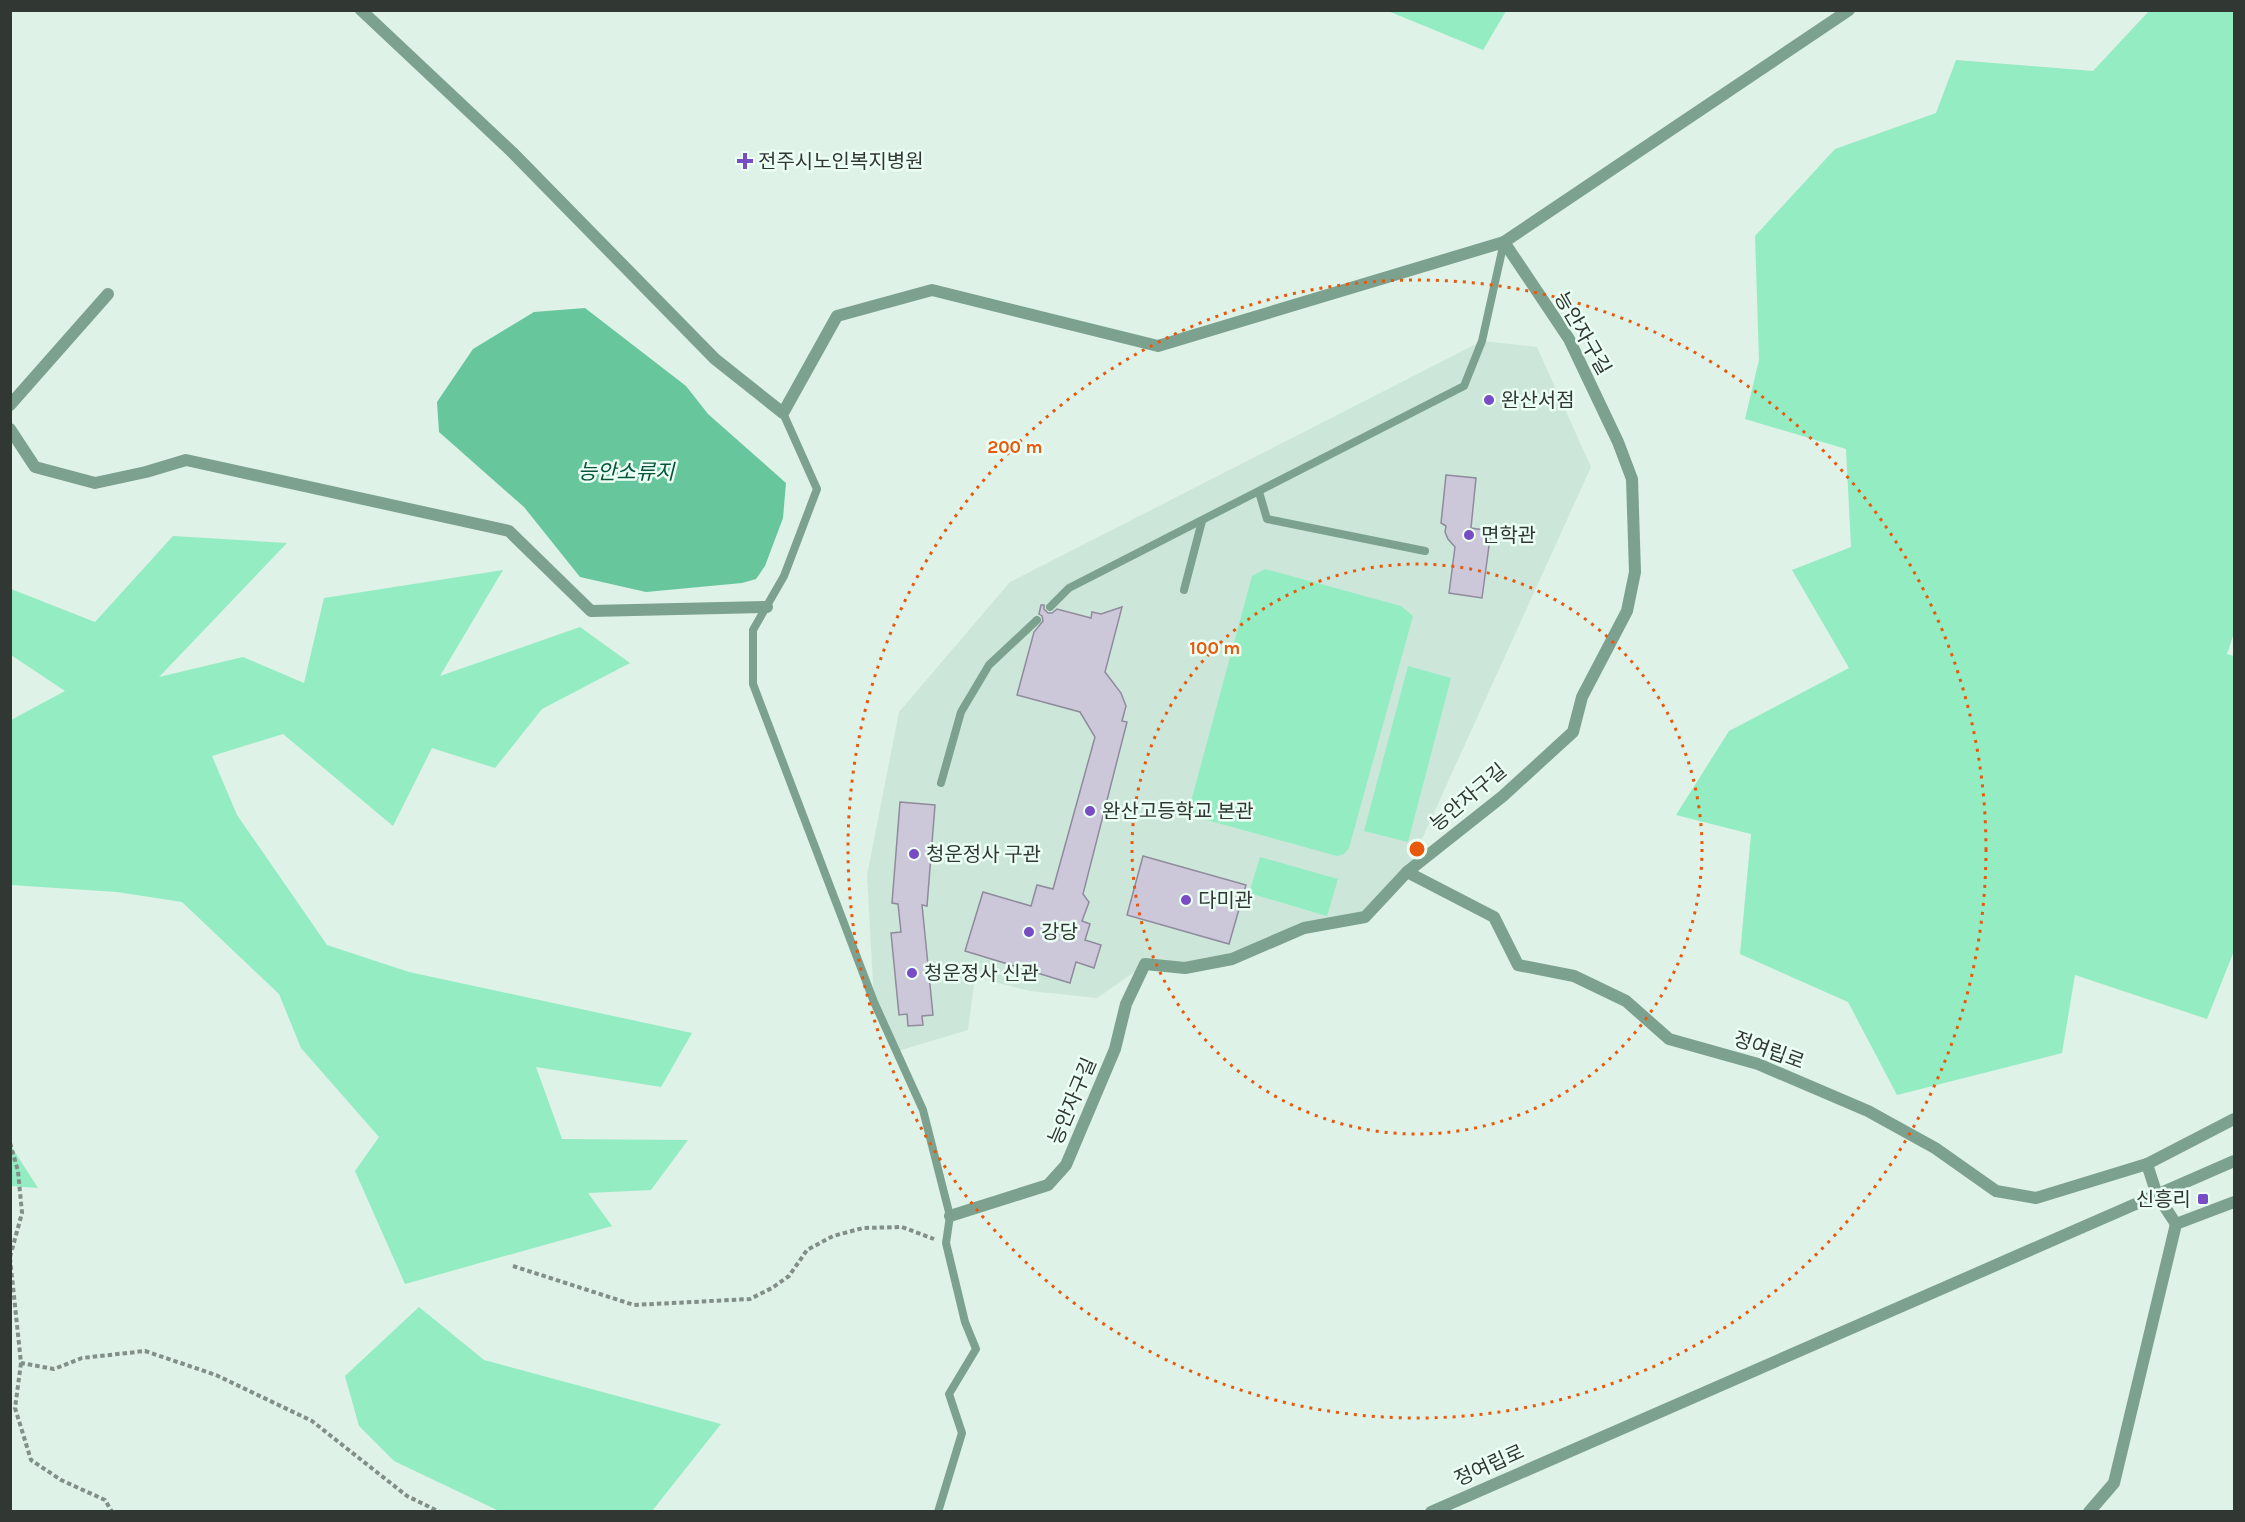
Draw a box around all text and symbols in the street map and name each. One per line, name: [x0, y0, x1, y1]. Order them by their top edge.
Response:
place label: 전주시노인복지병원: [758, 150, 924, 173]
marker: 전주시노인복지병원: [736, 152, 754, 170]
street label: 능안자구길: [1550, 288, 1616, 379]
place label: 완산서점: [1501, 389, 1575, 412]
marker: 완산서점: [1482, 393, 1496, 407]
text: 200 m: [987, 436, 1043, 458]
water label: 능안소류지: [578, 460, 676, 484]
place label: 면학관: [1481, 524, 1536, 547]
marker: 면학관: [1462, 528, 1476, 542]
text: 100 m: [1190, 637, 1240, 659]
street label: 능안자구길: [1426, 759, 1511, 836]
place label: 완산고등학교 본관: [1102, 800, 1254, 823]
marker: 완산고등학교 본관: [1083, 804, 1097, 818]
centre of rings: [1407, 839, 1427, 859]
place label: 청운정사 구관: [926, 843, 1041, 866]
marker: 청운정사 구관: [907, 847, 921, 861]
place label: 다미관: [1198, 889, 1253, 912]
marker: 다미관: [1179, 893, 1193, 907]
place label: 강당: [1041, 921, 1078, 944]
marker: 강당: [1022, 925, 1036, 939]
place label: 청운정사 신관: [924, 962, 1039, 985]
marker: 청운정사 신관: [905, 966, 919, 980]
street label: 정여립로: [1730, 1027, 1807, 1074]
street label: 능안자구길: [1044, 1054, 1101, 1148]
place label: 신흥리: [2136, 1188, 2191, 1211]
marker: 신흥리: [2196, 1192, 2210, 1206]
street label: 정여립로: [1451, 1440, 1528, 1491]

